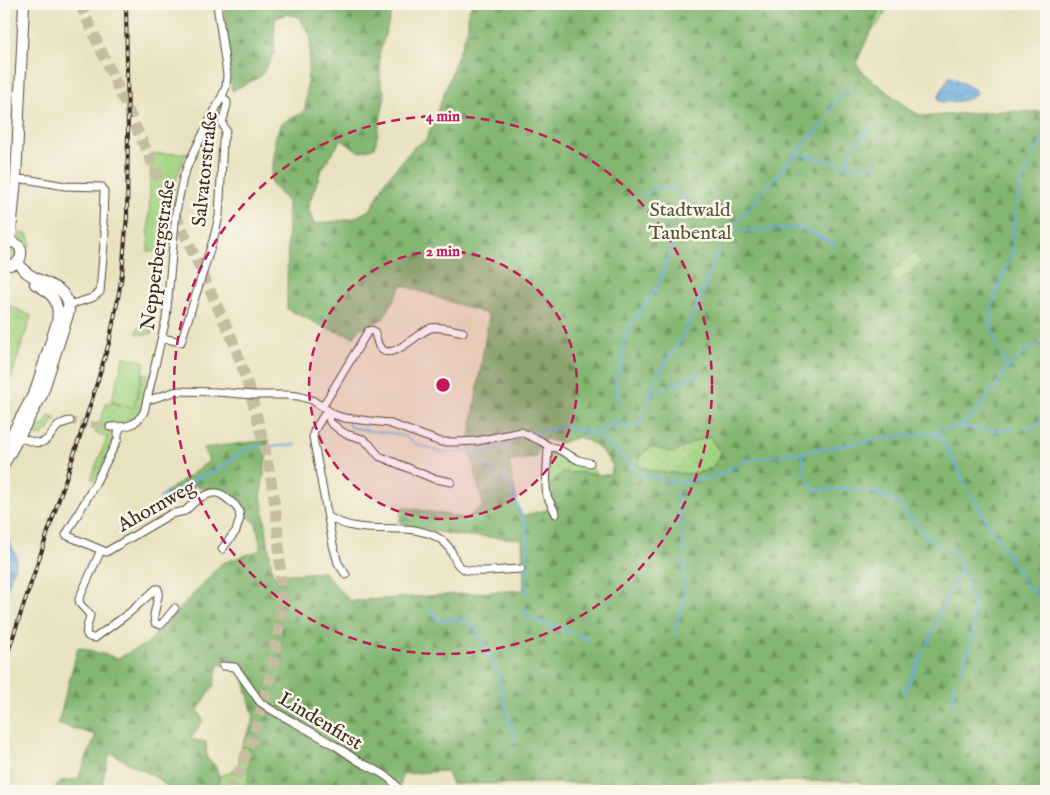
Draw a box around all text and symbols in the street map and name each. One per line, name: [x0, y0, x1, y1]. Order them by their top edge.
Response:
text: 4 min: [426, 107, 460, 126]
street label: Salvatorstraße: [187, 110, 224, 228]
street label: Nepperbergstraße: [136, 178, 181, 332]
park label: Stadtwald Taubental: [648, 198, 732, 246]
text: 2 min: [426, 242, 460, 261]
centre of rings: [434, 376, 452, 394]
street label: Ahornweg: [112, 474, 201, 538]
street label: Lindenfirst: [274, 686, 367, 756]

